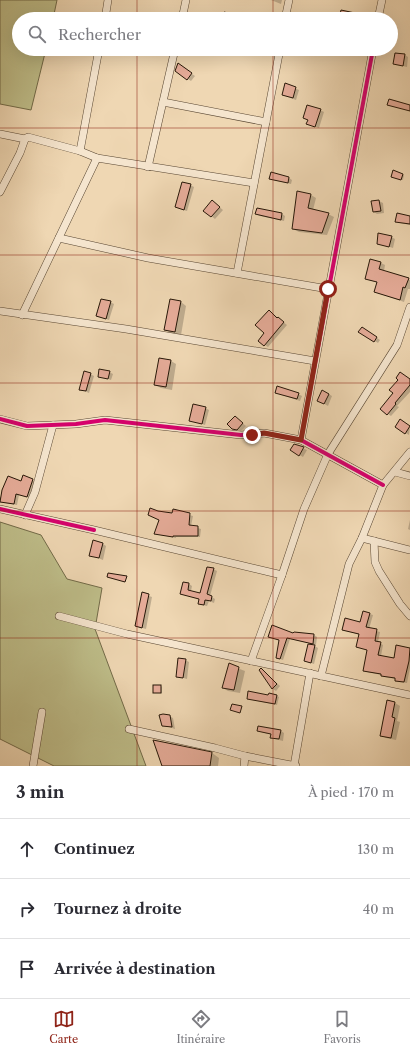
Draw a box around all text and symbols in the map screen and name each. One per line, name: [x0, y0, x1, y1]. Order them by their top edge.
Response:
search box: [12, 12, 398, 56]
icon: search: [26, 23, 48, 45]
text: Rechercher: [58, 25, 141, 44]
route start: [319, 280, 337, 298]
route end: [243, 426, 261, 444]
text: 3 min: [16, 782, 65, 802]
text: À pied · 170 m: [308, 784, 394, 800]
icon: ahead: [16, 838, 38, 860]
text: Continuez: [54, 839, 135, 858]
text: 130 m: [358, 841, 394, 857]
icon: right: [16, 898, 38, 920]
text: Tournez à droite: [54, 899, 182, 918]
text: 40 m: [363, 901, 394, 917]
icon: arrive: [16, 958, 38, 980]
text: Arrivée à destination: [54, 959, 216, 978]
tab: Carte: [49, 1008, 78, 1046]
tab: Itinéraire: [176, 1008, 225, 1046]
tab: Favoris: [323, 1008, 361, 1046]

